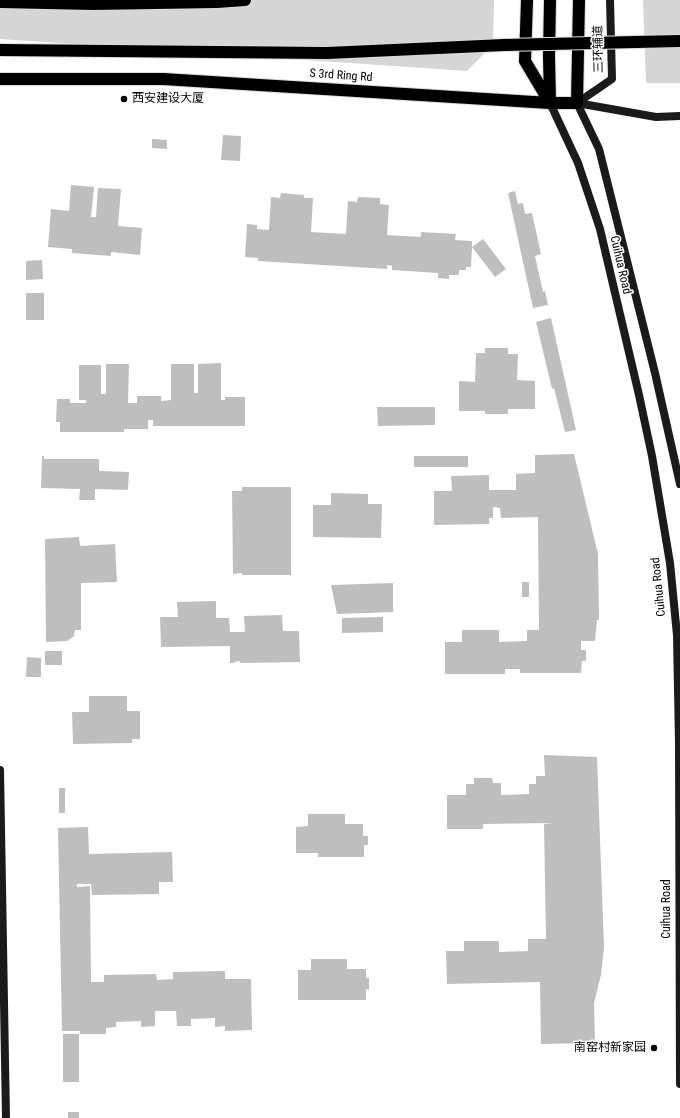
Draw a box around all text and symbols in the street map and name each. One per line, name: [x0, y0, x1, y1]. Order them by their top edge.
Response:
street label: 三环辅道: [591, 25, 607, 73]
street label: S 3rd Ring Rd: [309, 67, 373, 85]
place label: 西安建设大厦: [132, 92, 204, 106]
marker: 西安建设大厦: [119, 94, 129, 104]
street label: Cuihua Road: [606, 234, 634, 296]
street label: Cuihua Road: [649, 557, 669, 617]
street label: Cuihua Road: [660, 879, 674, 939]
place label: 南窑村新家园: [574, 1041, 646, 1055]
marker: 南窑村新家园: [649, 1043, 659, 1053]

